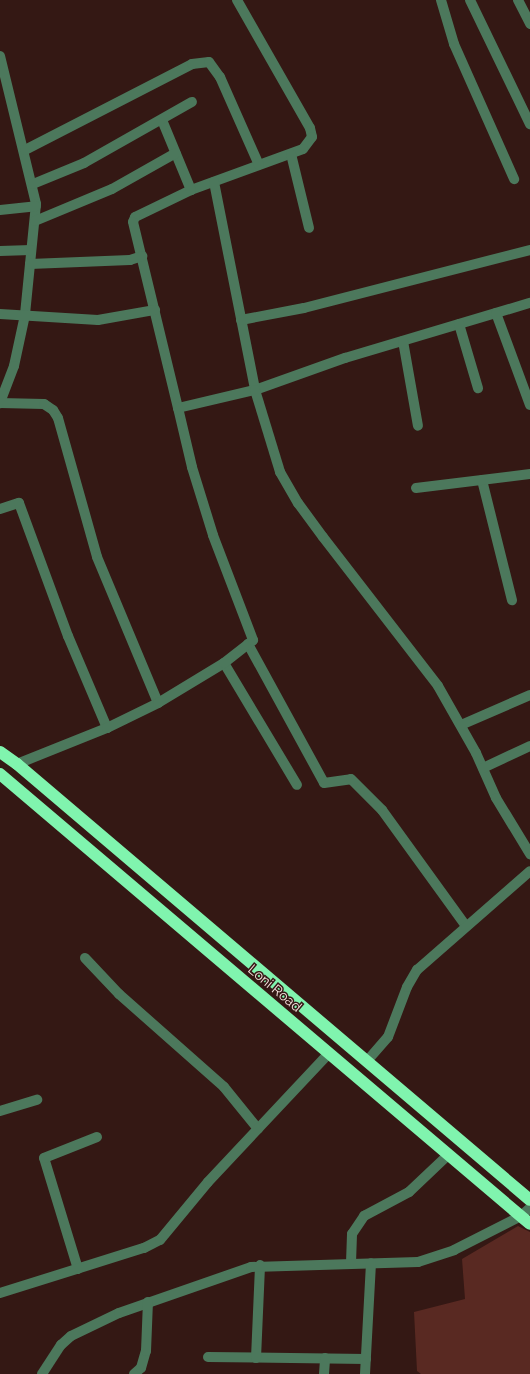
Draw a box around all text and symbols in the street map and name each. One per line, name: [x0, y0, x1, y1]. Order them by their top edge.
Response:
street label: Loni Road: [245, 961, 305, 1015]

